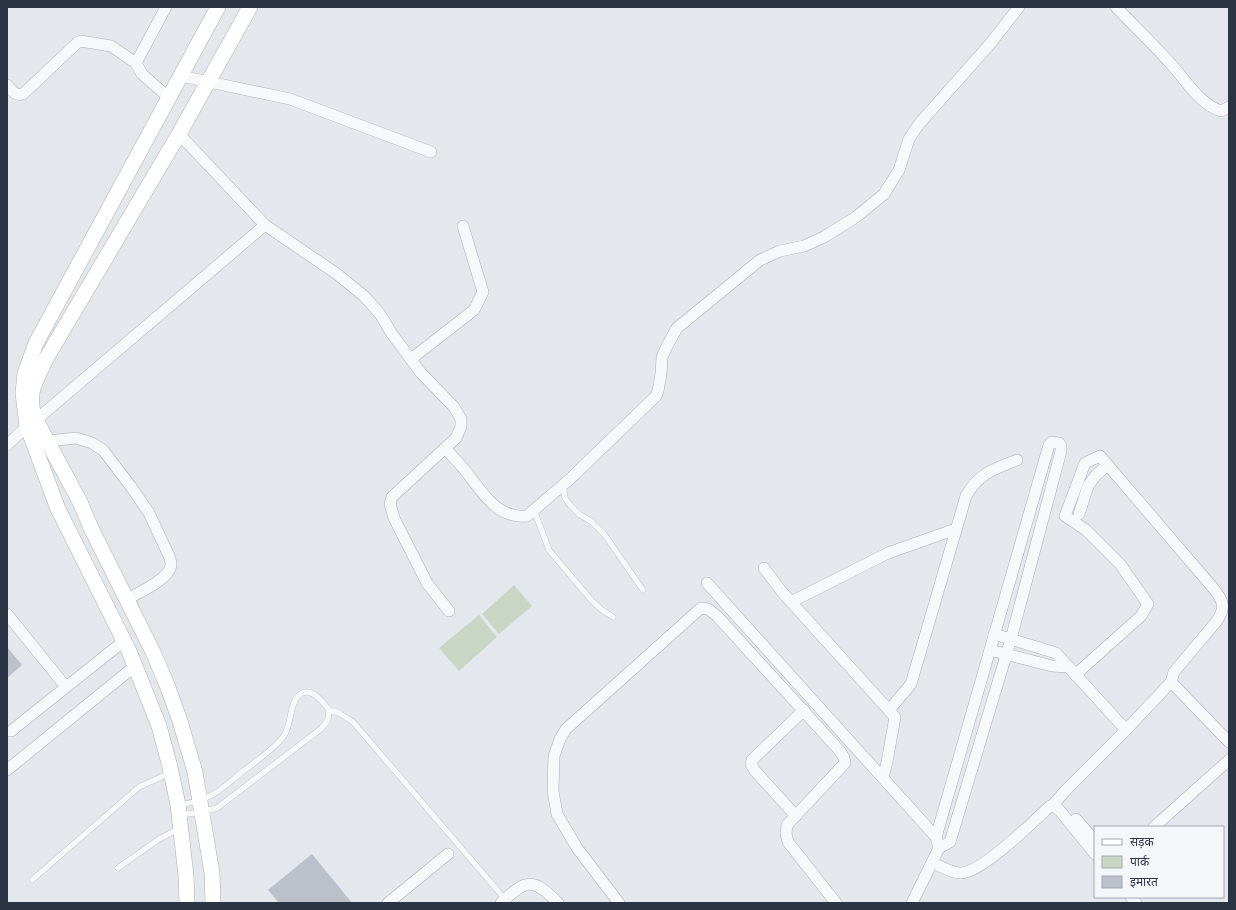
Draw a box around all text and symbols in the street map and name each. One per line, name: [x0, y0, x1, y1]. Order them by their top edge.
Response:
legend: [1094, 826, 1224, 898]
text: सड़क: [1130, 834, 1155, 849]
text: पार्क: [1130, 854, 1150, 869]
text: इमारत: [1130, 874, 1159, 889]

